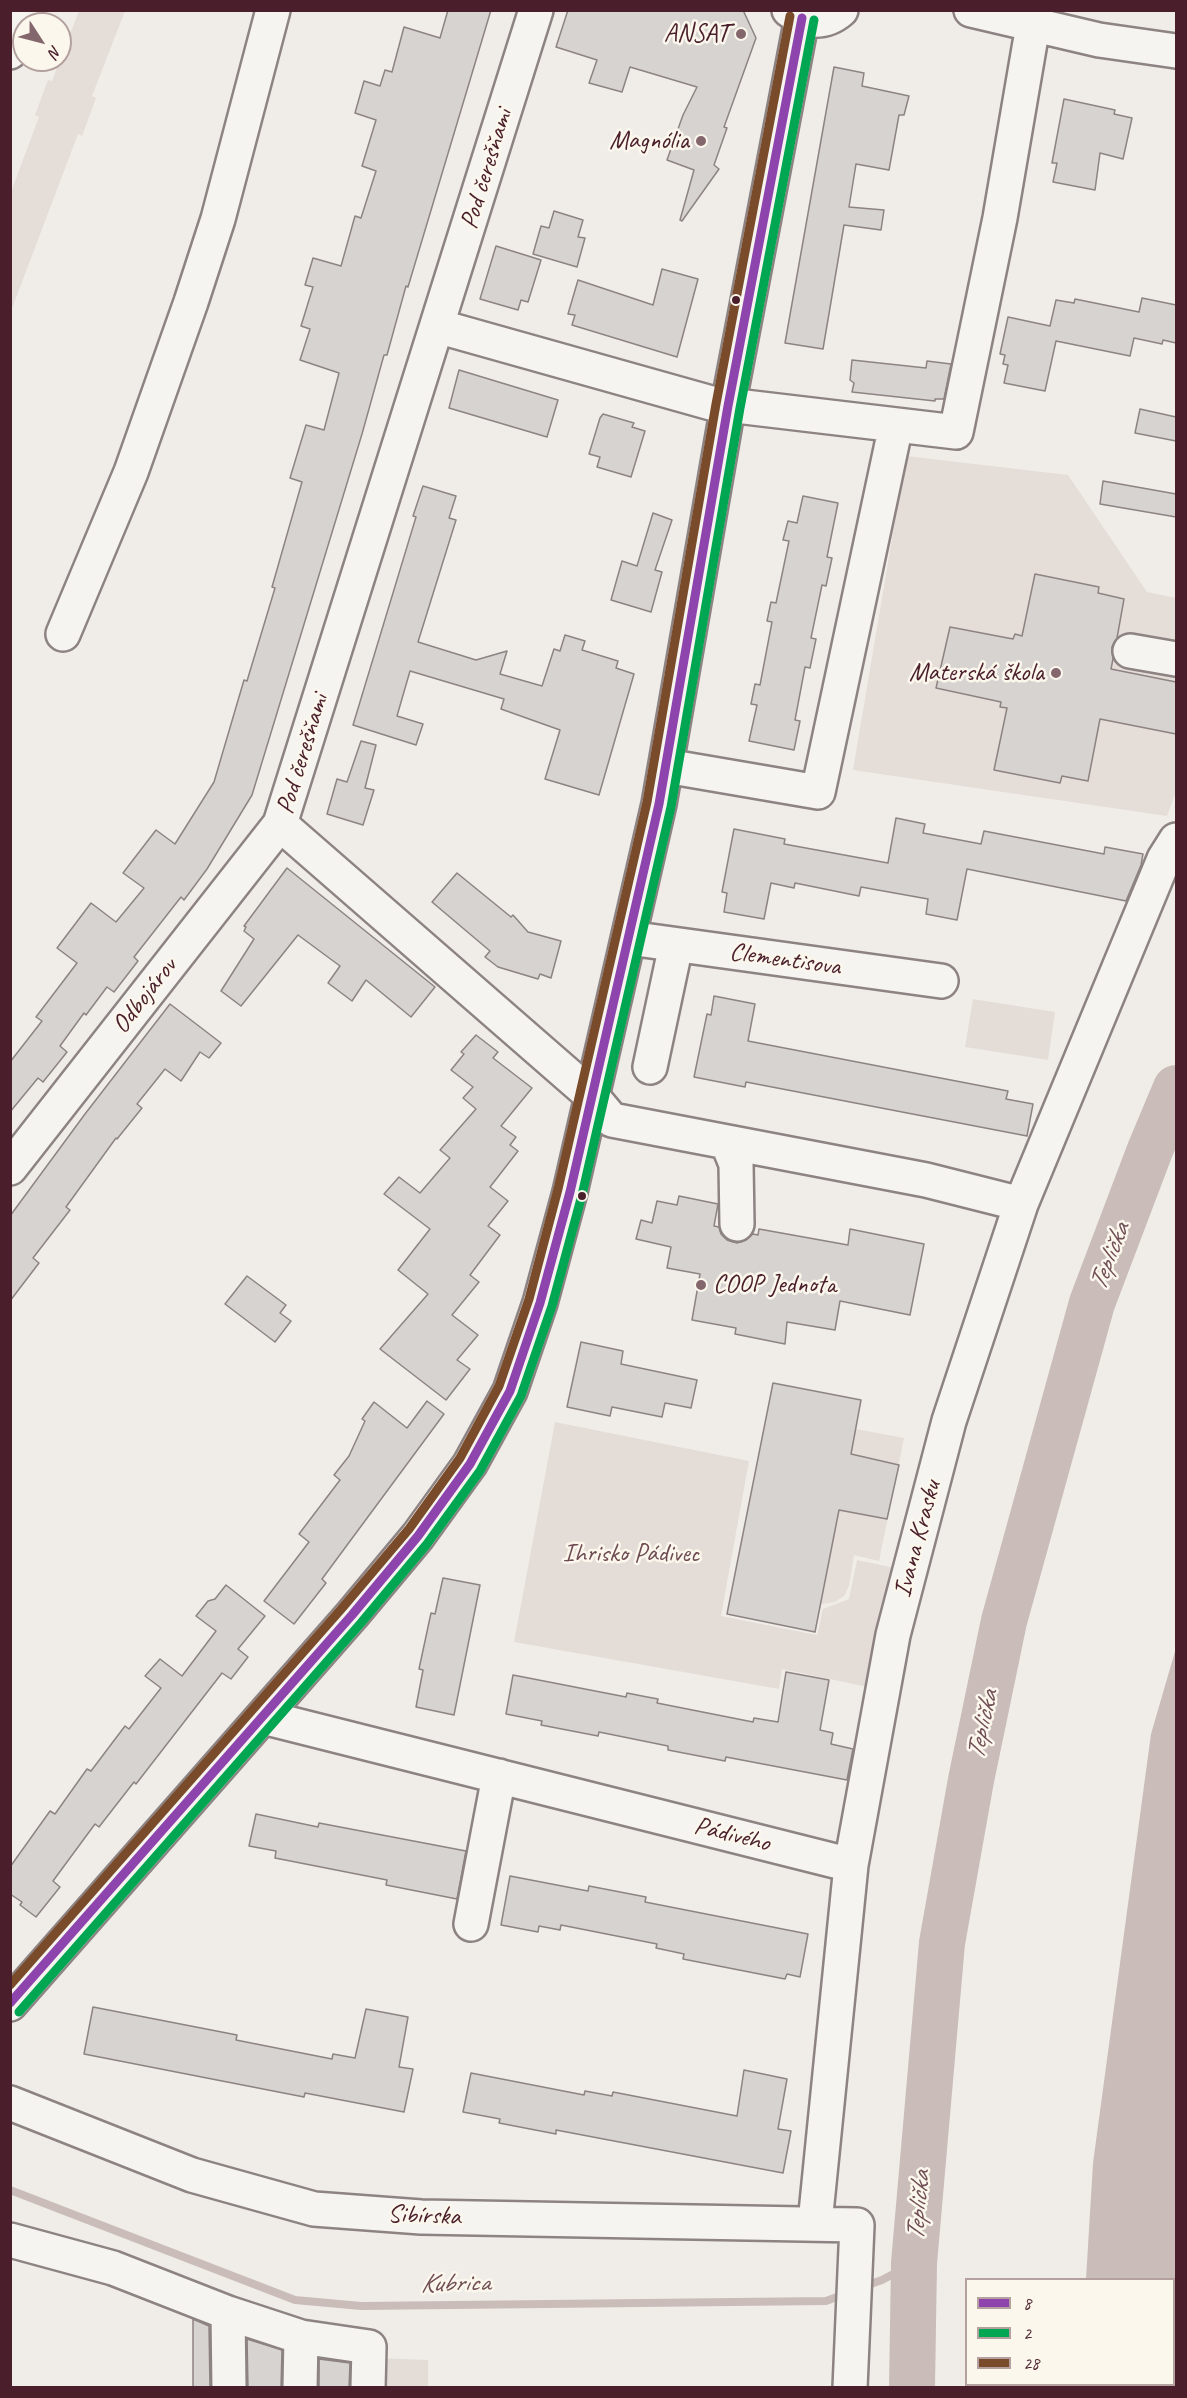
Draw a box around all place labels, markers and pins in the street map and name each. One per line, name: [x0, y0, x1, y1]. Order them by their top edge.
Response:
place label: ANSAT: [664, 18, 729, 50]
marker: ANSAT: [734, 27, 748, 41]
place label: Magnólia: [609, 125, 689, 157]
marker: Magnólia: [694, 134, 708, 148]
unlabelled marker: [730, 294, 742, 306]
place label: Materská škola: [909, 657, 1044, 689]
marker: Materská škola: [1049, 666, 1063, 680]
unlabelled marker: [576, 1190, 588, 1202]
place label: COOP Jednota: [713, 1269, 836, 1301]
marker: COOP Jednota: [694, 1278, 708, 1292]

